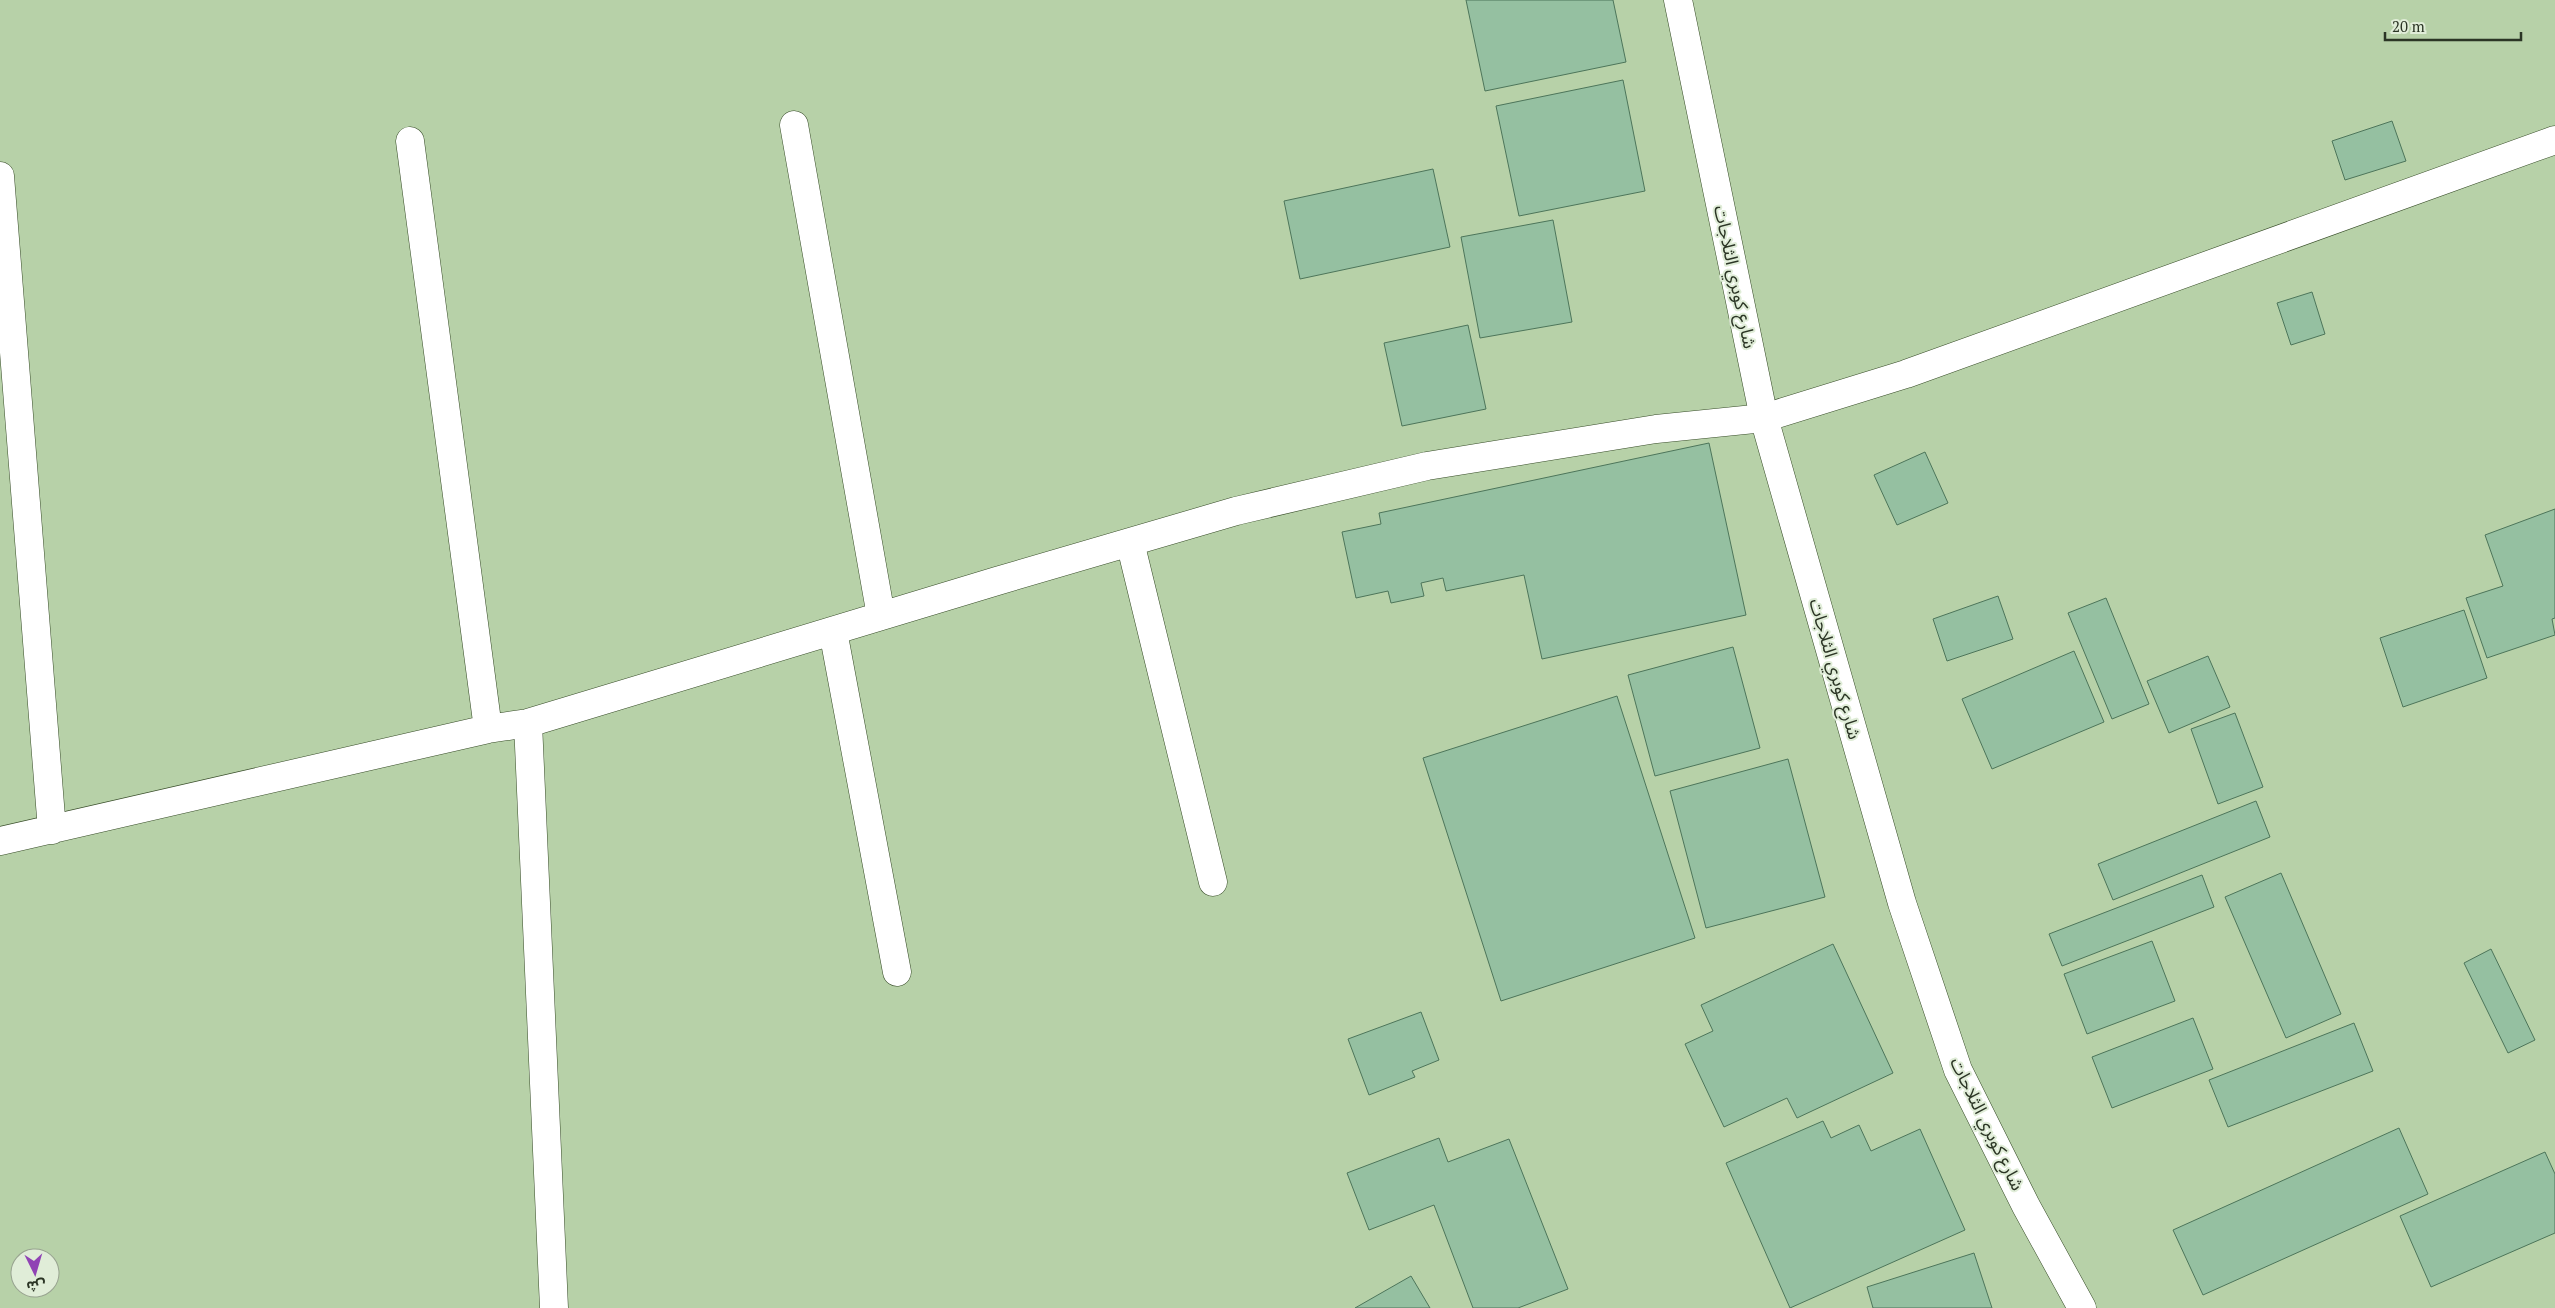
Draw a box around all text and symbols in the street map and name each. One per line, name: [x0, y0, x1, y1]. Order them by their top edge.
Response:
scale bar: [2385, 10, 2521, 42]
text: 20 m: [2392, 16, 2425, 36]
street label: شارع كوبري الثلاجات: [1706, 203, 1763, 351]
street label: شارع كوبري الثلاجات: [1801, 595, 1868, 743]
street label: شارع كوبري الثلاجات: [1943, 1053, 2031, 1196]
north arrow: [10, 1248, 60, 1298]
text: ش: [26, 1276, 47, 1297]

